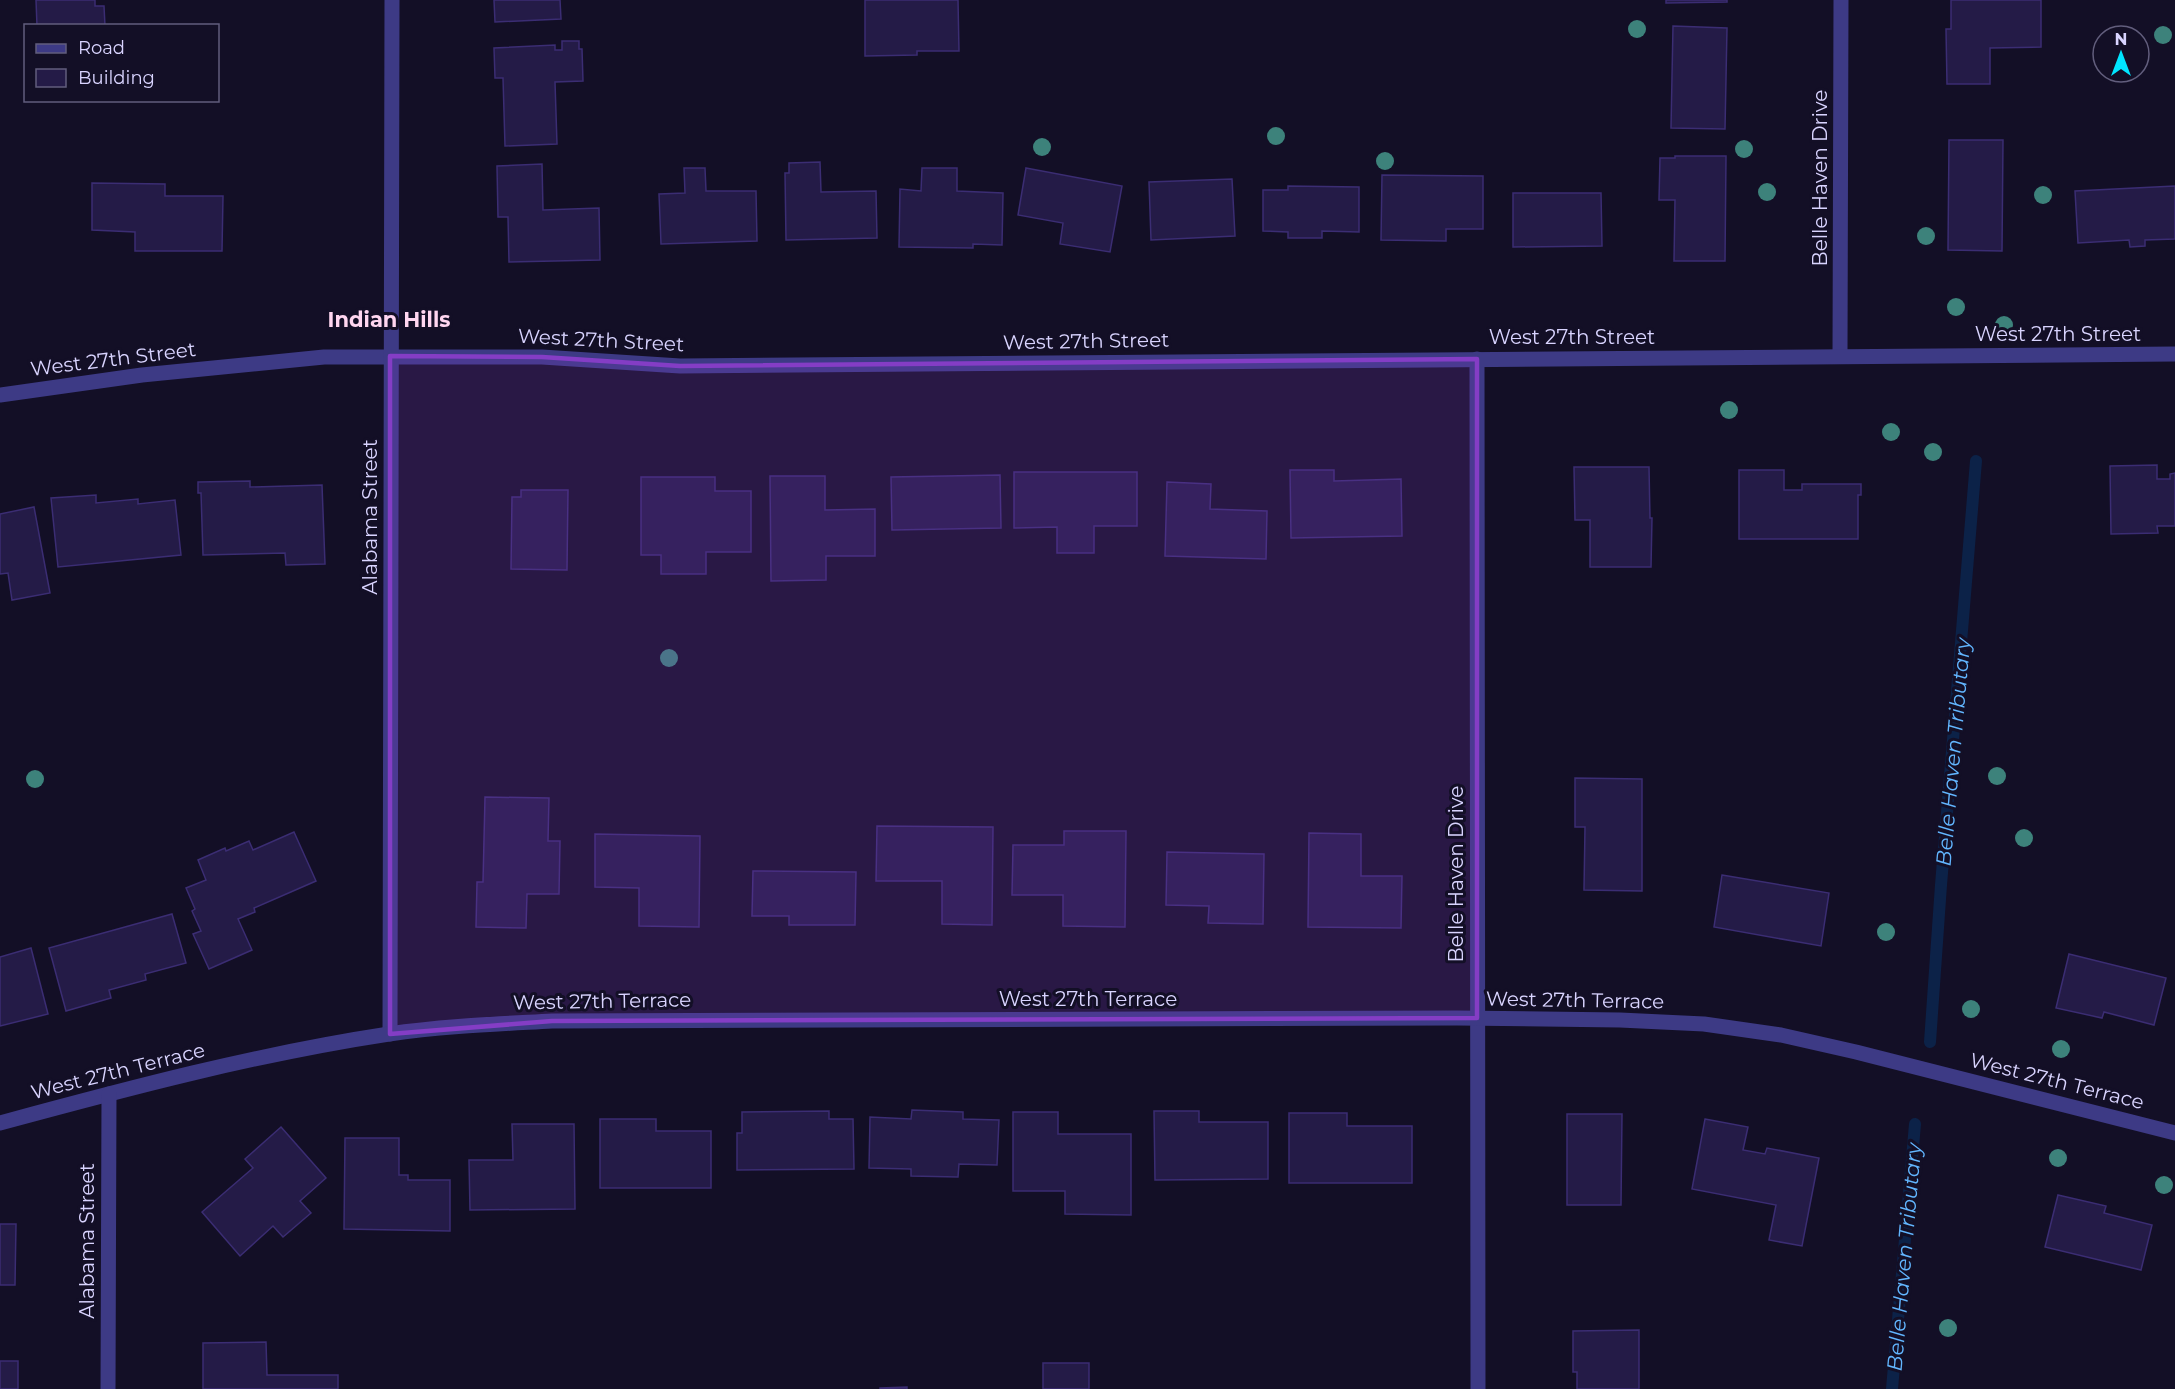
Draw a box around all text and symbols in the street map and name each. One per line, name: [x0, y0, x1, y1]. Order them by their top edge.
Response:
legend: [24, 24, 219, 102]
north arrow: [2091, 24, 2151, 84]
text: N: [2115, 30, 2127, 49]
text: Road: [78, 37, 125, 59]
text: Building: [78, 67, 155, 89]
street label: Belle Haven Drive: [1808, 90, 1832, 266]
district label: Indian Hills: [328, 307, 450, 332]
street label: West 27th Street: [1975, 322, 2141, 346]
street label: West 27th Street: [517, 324, 685, 356]
street label: West 27th Street: [1489, 325, 1655, 349]
street label: West 27th Street: [1003, 328, 1169, 354]
street label: West 27th Street: [29, 337, 197, 381]
street label: Alabama Street: [358, 439, 382, 595]
water label: Belle Haven Tributary: [1931, 635, 1976, 867]
street label: Belle Haven Drive: [1444, 786, 1468, 962]
street label: West 27th Terrace: [1486, 986, 1664, 1014]
street label: West 27th Terrace: [513, 987, 691, 1015]
street label: West 27th Terrace: [999, 987, 1177, 1011]
street label: West 27th Terrace: [28, 1038, 208, 1104]
street label: West 27th Terrace: [1967, 1048, 2147, 1114]
water label: Belle Haven Tributary: [1882, 1140, 1927, 1372]
street label: Alabama Street: [75, 1163, 99, 1319]

